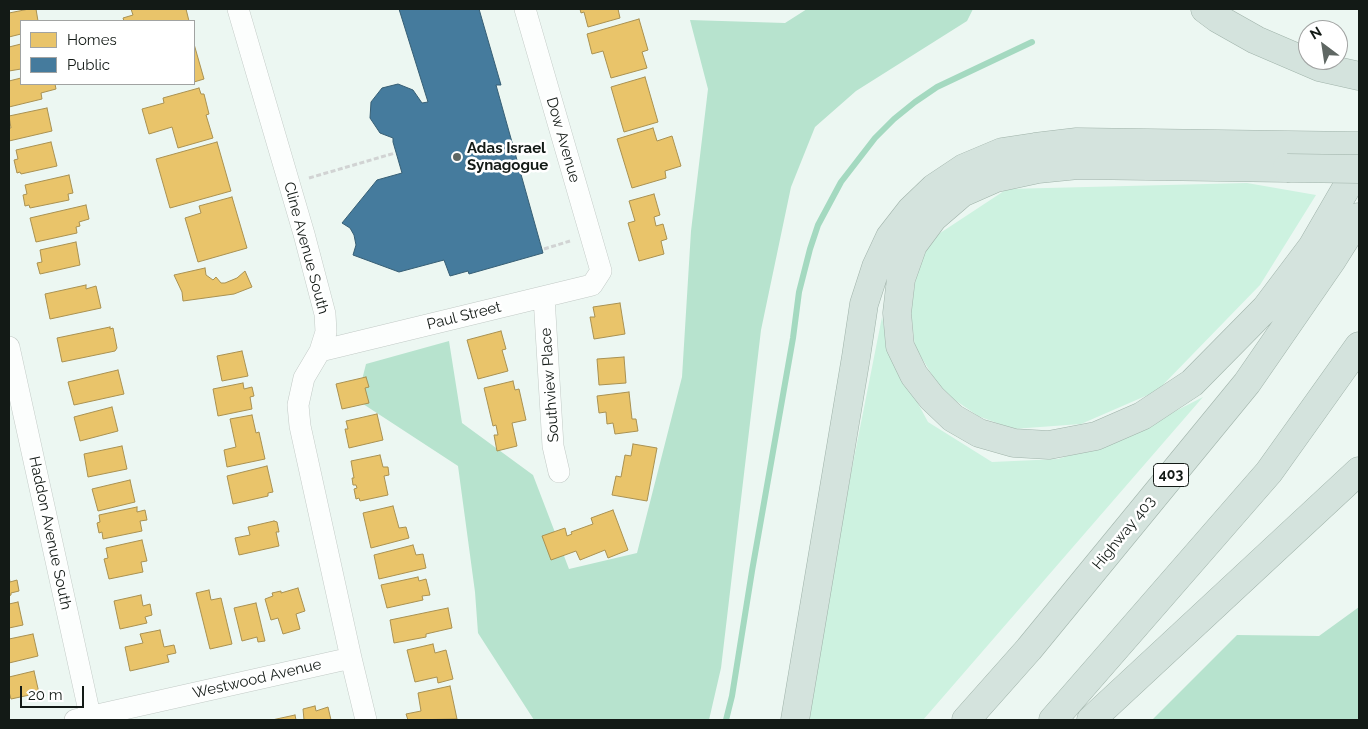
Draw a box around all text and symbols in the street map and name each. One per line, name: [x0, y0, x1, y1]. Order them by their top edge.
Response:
legend: [20, 20, 195, 85]
north arrow: [1298, 20, 1348, 70]
text: N: [1307, 23, 1324, 43]
text: Homes: [67, 31, 117, 49]
text: Public: [67, 56, 110, 74]
street label: Dow Avenue: [542, 95, 584, 185]
place label: Adas Israel Synagogue: [467, 139, 548, 174]
marker: Adas Israel Synagogue: [451, 151, 463, 163]
street label: Cline Avenue South: [280, 180, 332, 316]
street label: Paul Street: [425, 298, 503, 334]
street label: Southview Place: [537, 327, 563, 443]
street label: Haddon Avenue South: [25, 455, 75, 611]
road number: 403: [1154, 464, 1188, 486]
street label: Highway 403: [1089, 493, 1159, 573]
street label: Westwood Avenue: [191, 655, 323, 703]
scale bar: [22, 676, 86, 708]
text: 20 m: [28, 686, 63, 704]

